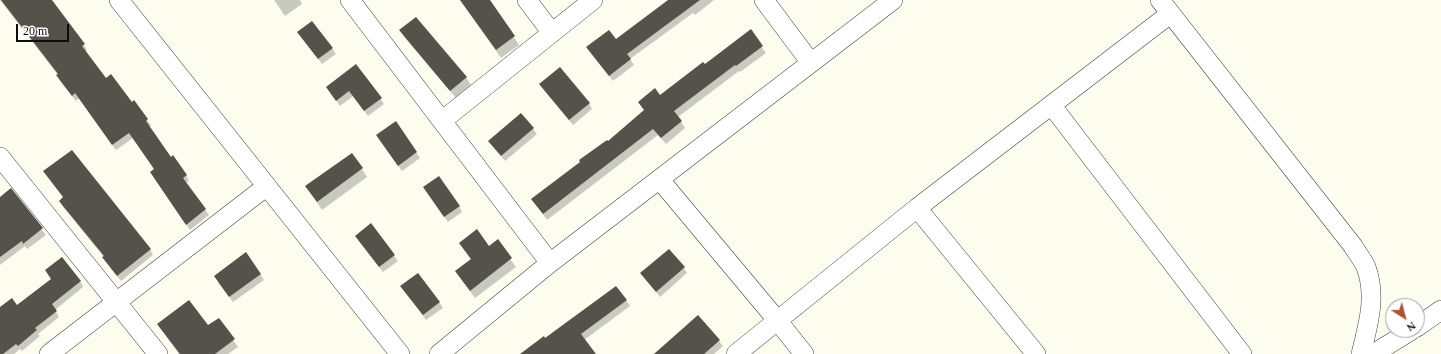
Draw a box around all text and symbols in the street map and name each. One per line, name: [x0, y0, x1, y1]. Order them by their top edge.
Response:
scale bar: [18, 16, 71, 42]
text: 20 m: [23, 24, 47, 38]
north arrow: [1385, 298, 1425, 338]
text: N: [1405, 320, 1418, 334]

